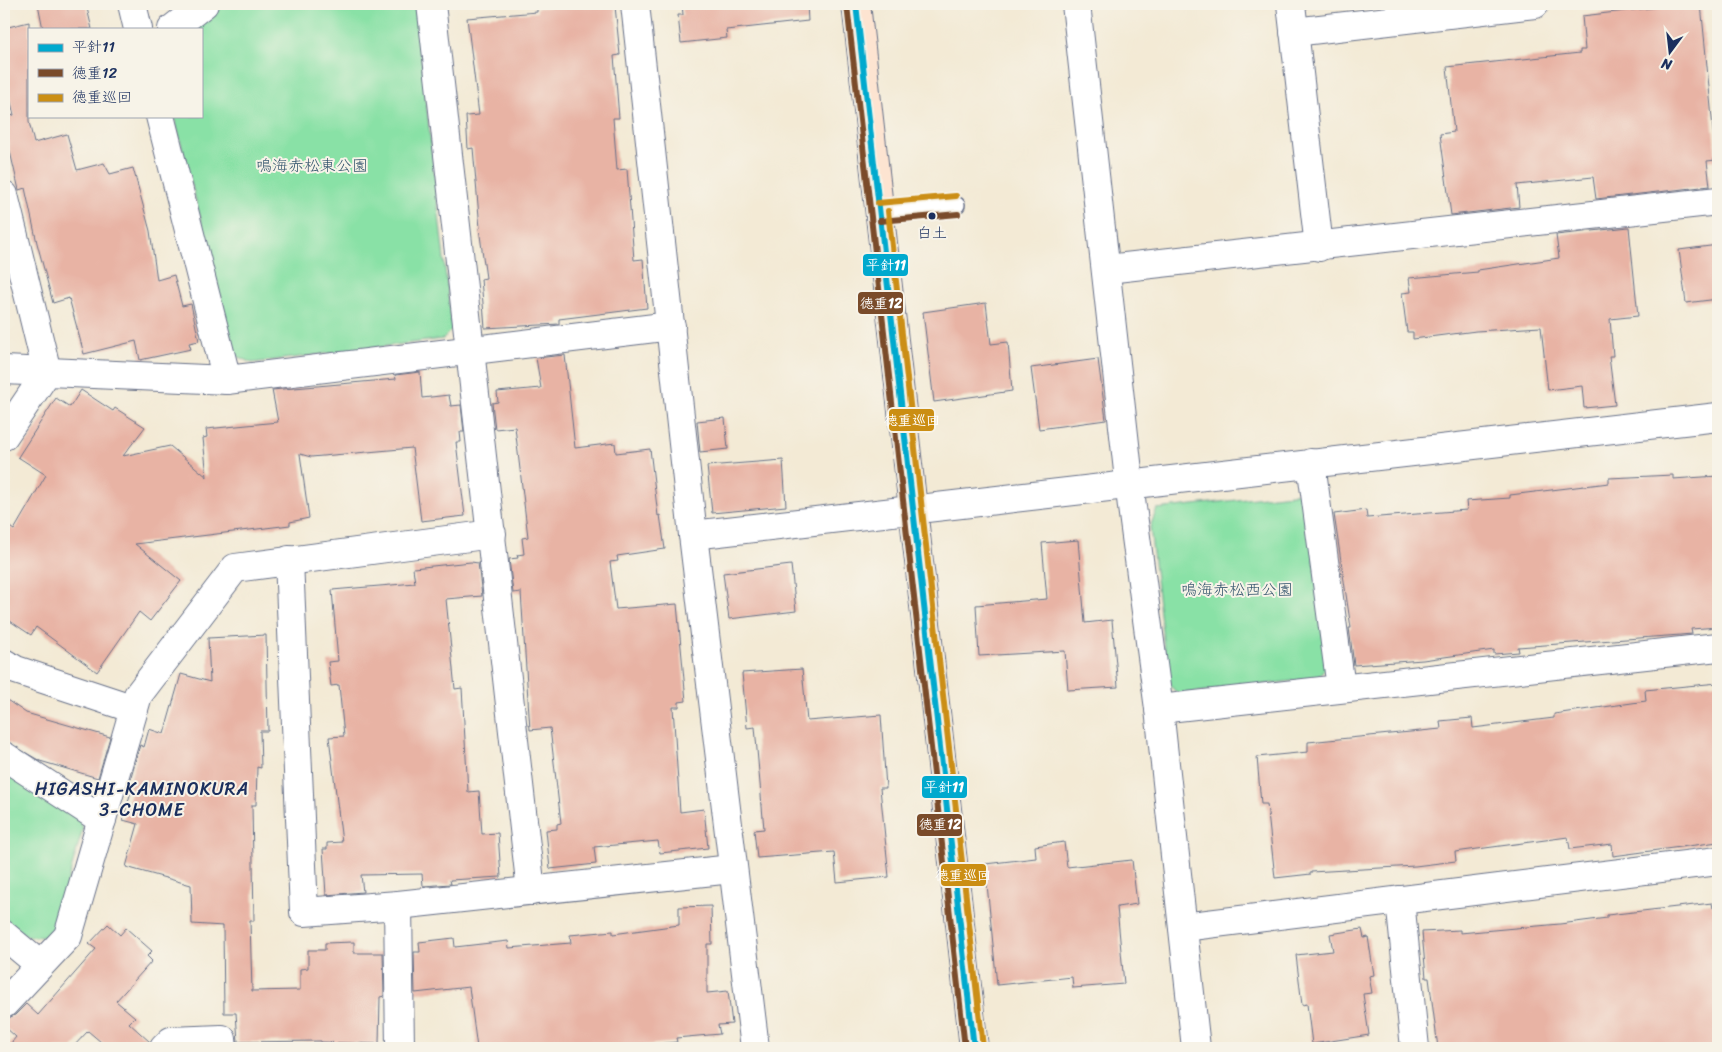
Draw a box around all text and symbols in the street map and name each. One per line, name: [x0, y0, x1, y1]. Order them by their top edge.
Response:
legend: [28, 28, 202, 118]
north arrow: [1644, 28, 1694, 78]
text: 平針11: [72, 34, 115, 60]
text: N: [1659, 51, 1676, 78]
text: 徳重12: [72, 60, 117, 86]
text: 徳重巡回: [72, 84, 132, 110]
park label: 鳴海赤松東公園: [256, 151, 368, 180]
marker: 白土: [927, 211, 937, 221]
place label: 白土: [917, 220, 947, 246]
line badge: 平針11: [862, 253, 909, 277]
text: 平針11: [866, 253, 906, 278]
line badge: 徳重12: [857, 291, 904, 315]
text: 徳重12: [860, 291, 903, 316]
text: 徳重巡回: [884, 408, 940, 433]
line badge: 徳重巡回: [888, 408, 935, 432]
park label: 鳴海赤松西公園: [1181, 575, 1293, 604]
district label: HIGASHI-KAMINOKURA 3-CHOME: [35, 773, 249, 826]
line badge: 平針11: [921, 775, 968, 799]
text: 平針11: [924, 775, 964, 800]
text: 徳重12: [919, 812, 962, 837]
line badge: 徳重12: [916, 813, 963, 837]
text: 徳重巡回: [935, 863, 991, 888]
line badge: 徳重巡回: [940, 863, 987, 887]

